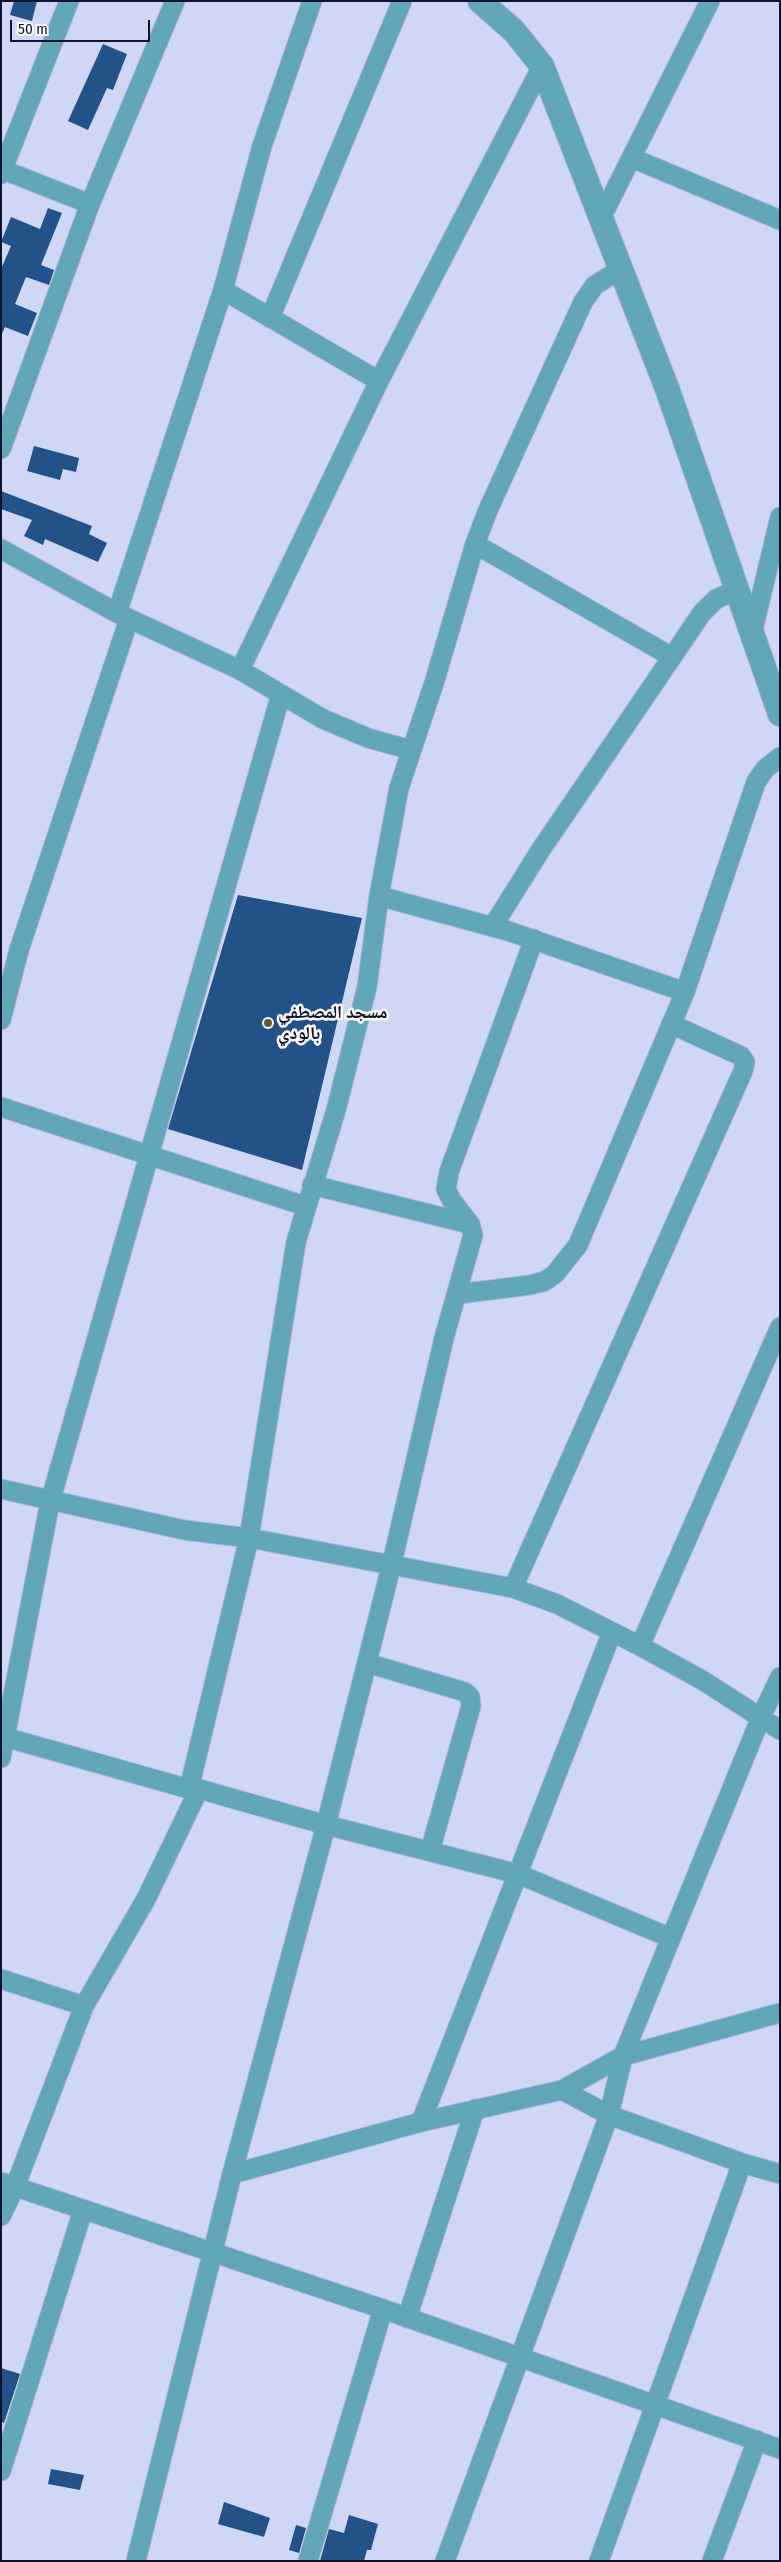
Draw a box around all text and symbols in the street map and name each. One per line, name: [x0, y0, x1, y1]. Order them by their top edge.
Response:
scale bar: [12, 10, 152, 42]
text: 50 m: [18, 20, 48, 38]
place label: مسجد المصطفي بالودي: [278, 1002, 388, 1044]
marker: مسجد المصطفي بالودي: [262, 1017, 274, 1029]

